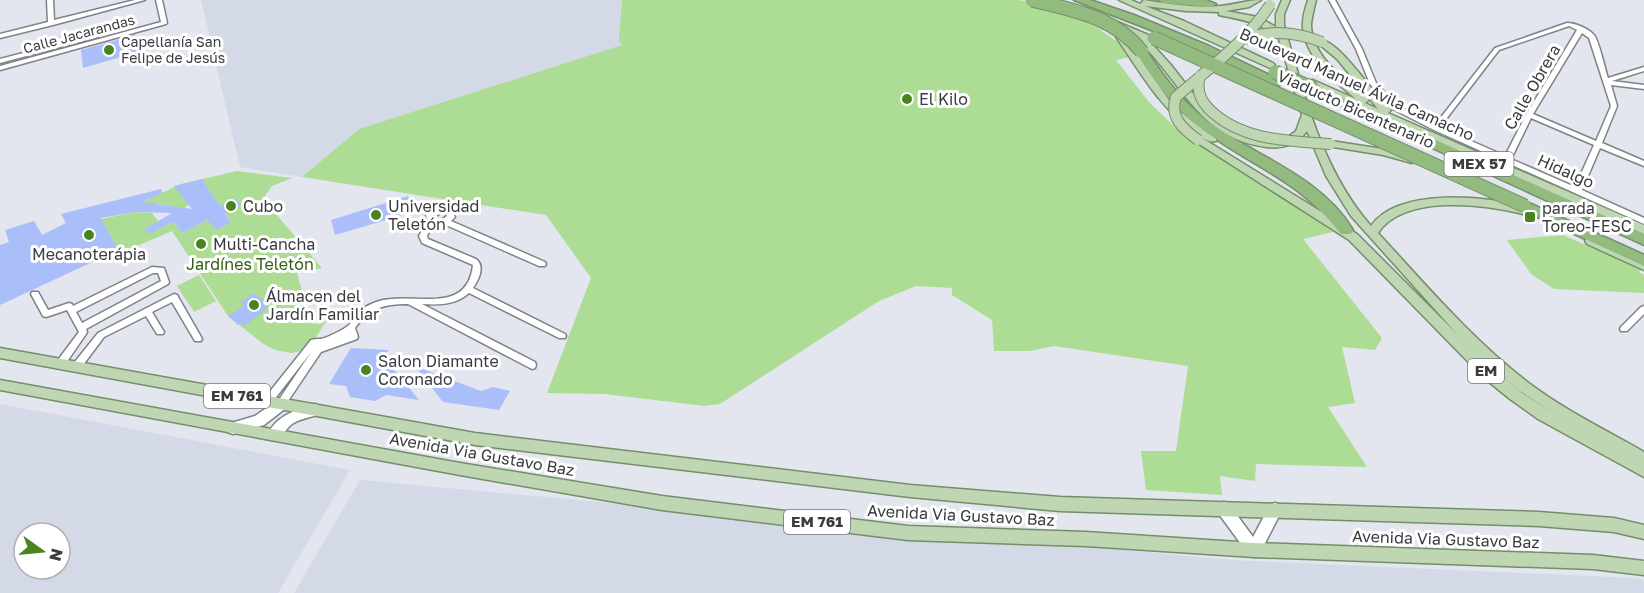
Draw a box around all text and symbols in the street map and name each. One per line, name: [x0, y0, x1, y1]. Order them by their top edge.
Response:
street label: Calle Jacarandas: [21, 10, 137, 57]
street label: Boulevard Manuel Ávila Camacho: [1237, 23, 1477, 145]
place label: Capellanía San Felipe de Jesús: [121, 33, 225, 66]
street label: Calle Obrera: [1499, 41, 1565, 133]
marker: Capellanía San Felipe de Jesús: [102, 43, 116, 57]
street label: Viaducto Bicentenario: [1274, 65, 1438, 153]
place label: El Kilo: [919, 89, 968, 109]
marker: El Kilo: [900, 92, 914, 106]
street label: Hidalgo: [1535, 150, 1597, 192]
road number: MEX 57: [1444, 152, 1514, 176]
place label: Cubo: [243, 196, 283, 216]
place label: Universidad Teletón: [388, 196, 479, 234]
place label: parada Toreo-FESC: [1542, 198, 1632, 236]
marker: Cubo: [224, 199, 238, 213]
marker: Universidad Teletón: [369, 208, 383, 222]
marker: parada Toreo-FESC: [1523, 210, 1537, 224]
marker: Mecanoterápia: [82, 228, 96, 242]
place label: Multi-Cancha: [213, 234, 315, 254]
marker: Multi-Cancha: [194, 237, 208, 251]
place label: Mecanoterápia: [32, 244, 146, 264]
park label: Jardínes Teletón: [186, 254, 314, 274]
place label: Álmacen del Jardín Familiar: [266, 286, 379, 324]
marker: Álmacen del Jardín Familiar: [247, 298, 261, 312]
place label: Salon Diamante Coronado: [378, 351, 499, 389]
road number: EM: [1468, 359, 1504, 383]
marker: Salon Diamante Coronado: [359, 363, 373, 377]
road number: EM 761: [204, 384, 270, 408]
street label: Avenida Via Gustavo Baz: [388, 428, 576, 480]
street label: Avenida Via Gustavo Baz: [867, 500, 1055, 530]
road number: EM 761: [784, 510, 850, 534]
north arrow: [12, 521, 72, 581]
street label: Avenida Via Gustavo Baz: [1352, 526, 1540, 552]
text: N: [45, 546, 68, 563]

